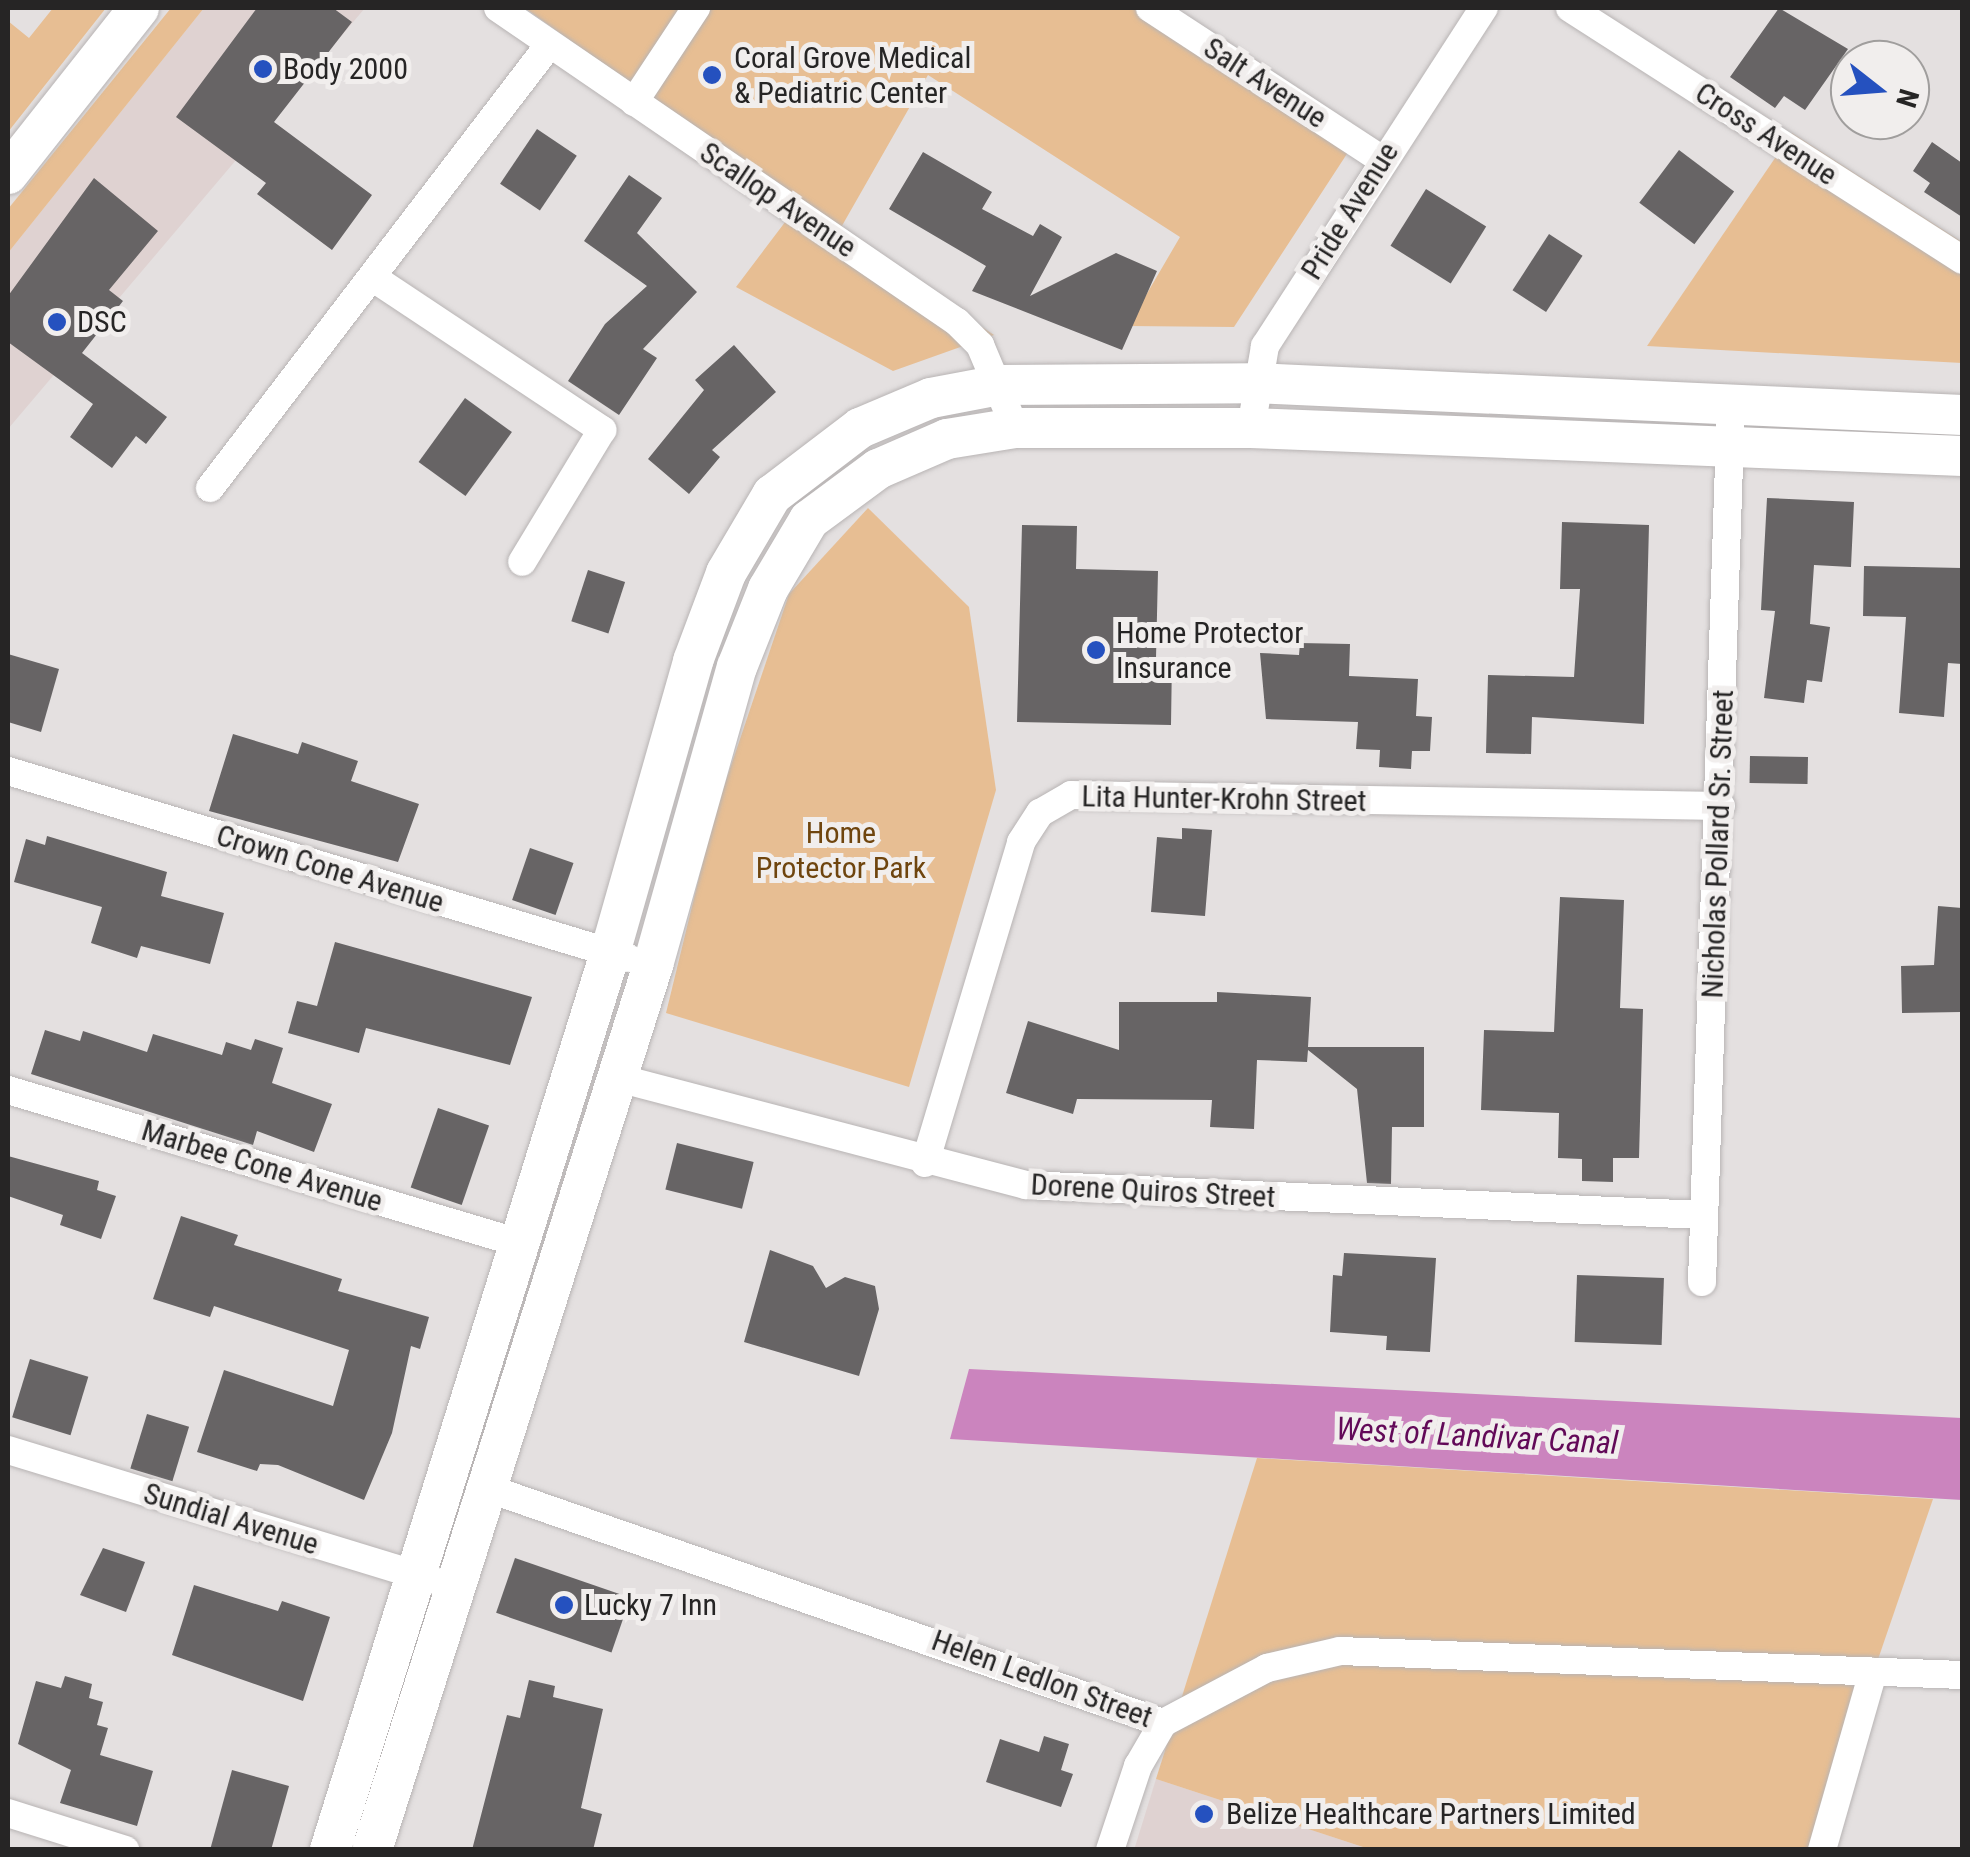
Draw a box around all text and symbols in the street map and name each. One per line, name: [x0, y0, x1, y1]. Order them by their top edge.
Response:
street label: Salt Avenue: [1197, 30, 1333, 136]
place label: Coral Grove Medical & Pediatric Center: [734, 40, 971, 110]
north arrow: [1830, 40, 1930, 140]
place label: Body 2000: [283, 51, 408, 87]
marker: Body 2000: [252, 58, 274, 80]
marker: Coral Grove Medical & Pediatric Center: [699, 62, 725, 88]
street label: Cross Avenue: [1688, 75, 1844, 193]
text: N: [1889, 85, 1926, 111]
street label: Scallop Avenue: [693, 135, 863, 265]
street label: Pride Avenue: [1294, 136, 1406, 286]
place label: DSC: [77, 304, 127, 340]
marker: DSC: [46, 311, 68, 333]
place label: Home Protector Insurance: [1116, 615, 1303, 686]
marker: Home Protector Insurance: [1085, 639, 1107, 661]
street label: Nicholas Pollard Sr. Street: [1695, 689, 1741, 999]
street label: Lita Hunter-Krohn Street: [1081, 779, 1367, 819]
park label: Home Protector Park: [756, 815, 926, 886]
street label: Crown Cone Avenue: [212, 817, 448, 921]
street label: Marbee Cone Avenue: [137, 1112, 387, 1220]
street label: Dorene Quiros Street: [1030, 1167, 1276, 1215]
water label: West of Landivar Canal: [1335, 1409, 1619, 1463]
street label: Sundial Avenue: [139, 1475, 323, 1563]
place label: Lucky 7 Inn: [584, 1587, 717, 1623]
marker: Lucky 7 Inn: [553, 1594, 575, 1616]
street label: Helen Ledlon Street: [927, 1622, 1157, 1736]
place label: Belize Healthcare Partners Limited: [1226, 1796, 1636, 1832]
marker: Belize Healthcare Partners Limited: [1191, 1801, 1217, 1827]

